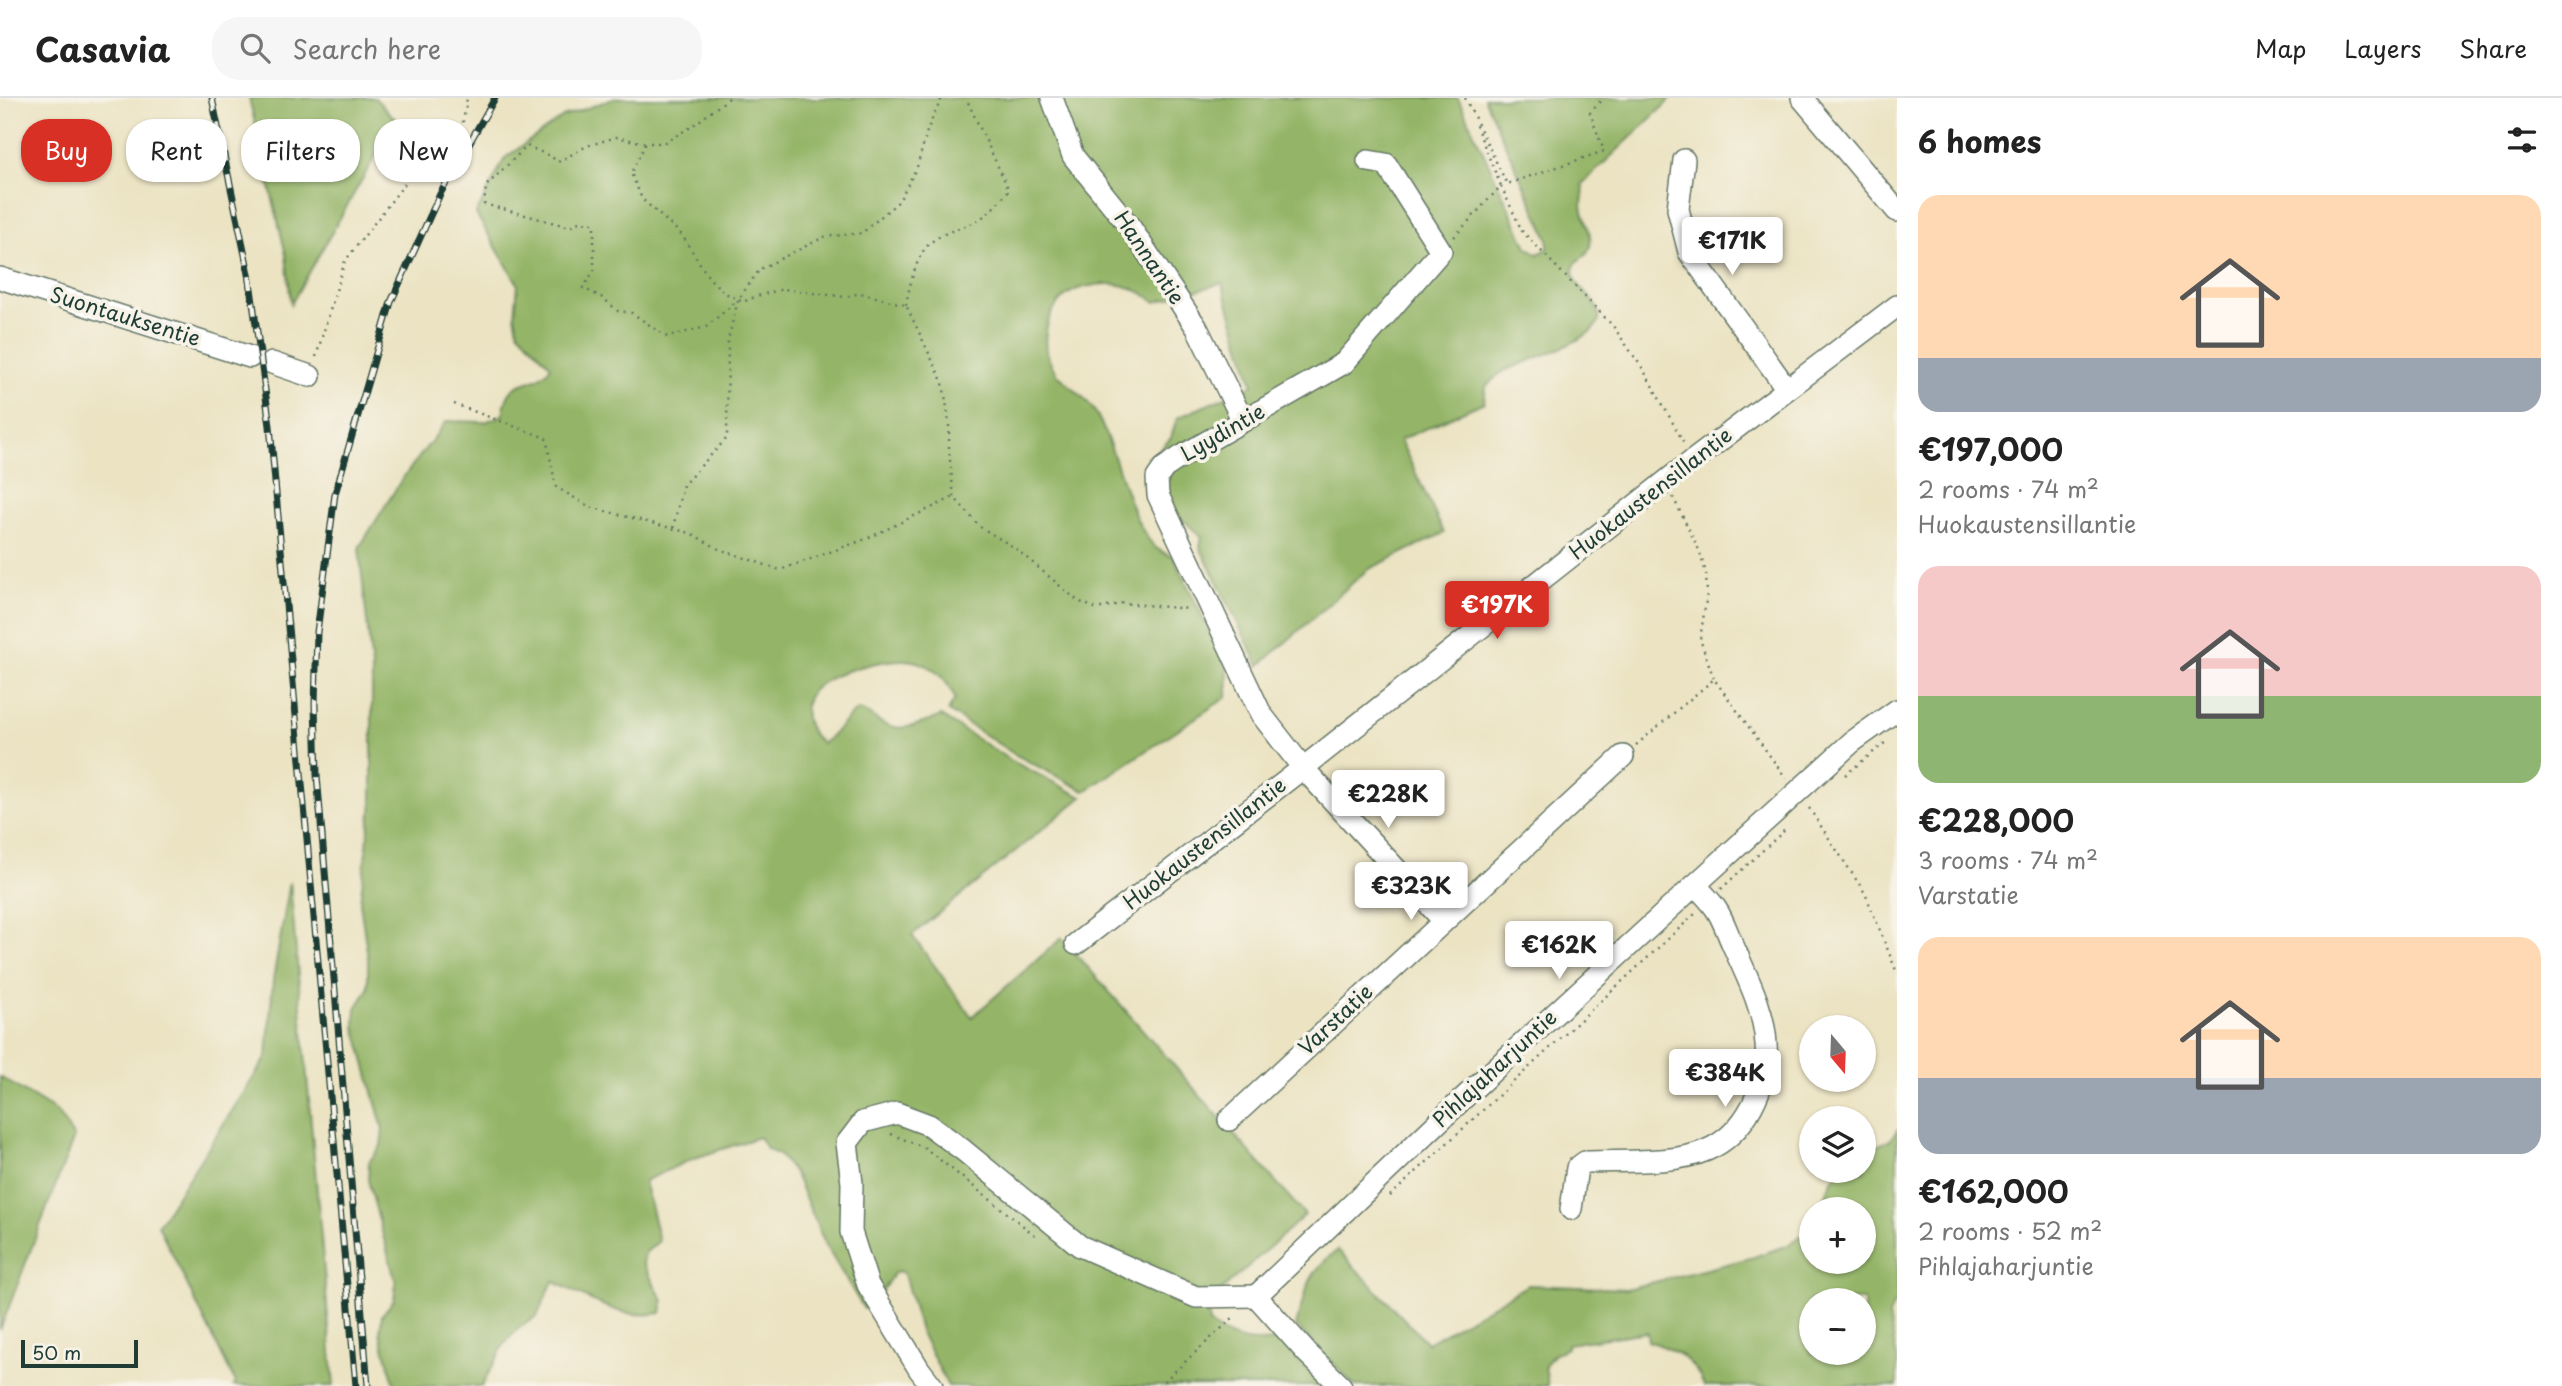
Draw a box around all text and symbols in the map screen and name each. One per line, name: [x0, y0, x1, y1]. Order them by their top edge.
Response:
search box: [212, 17, 702, 80]
text: Casavia: [35, 23, 170, 73]
icon: search: [236, 29, 274, 67]
text: Search here: [292, 29, 441, 68]
text: Map: [2255, 30, 2306, 66]
text: Layers: [2344, 30, 2421, 66]
text: Share: [2459, 30, 2527, 66]
text: 6 homes: [1918, 118, 2041, 163]
chip: Buy: [21, 119, 112, 182]
chip: Rent: [126, 119, 227, 182]
chip: Filters: [241, 119, 360, 182]
chip: New: [374, 119, 472, 182]
icon: filters: [2503, 121, 2541, 159]
street label: Hannantie: [1107, 204, 1194, 310]
pin: €171K: [1683, 218, 1781, 277]
text: €171K: [1698, 222, 1766, 257]
icon: home: [2167, 240, 2293, 366]
street label: Suontauksentie: [47, 277, 205, 353]
street label: Lyydintie: [1174, 394, 1270, 468]
street label: Huokaustensillantie: [1561, 418, 1738, 566]
text: €197,000: [1918, 426, 2063, 471]
text: 2 rooms · 74 m²: [1918, 471, 2099, 506]
text: Huokaustensillantie: [1918, 506, 2136, 541]
pin: €197K: [1448, 582, 1546, 641]
text: €197K: [1461, 586, 1533, 621]
icon: home: [2167, 611, 2293, 737]
street label: Huokaustensillantie: [1115, 768, 1292, 916]
pin: €228K: [1339, 770, 1437, 830]
text: €228K: [1348, 775, 1428, 810]
text: €228,000: [1918, 797, 2074, 842]
text: 3 rooms · 74 m²: [1918, 842, 2098, 877]
pin: €323K: [1362, 862, 1460, 922]
text: €323K: [1371, 867, 1451, 902]
text: Varstatie: [1918, 877, 2019, 912]
pin: €162K: [1510, 922, 1608, 981]
text: €162K: [1521, 926, 1597, 961]
street label: Varstatie: [1290, 975, 1379, 1062]
icon: home: [2167, 982, 2293, 1108]
street label: Pihlajaharjuntie: [1424, 1001, 1563, 1134]
north arrow: [1799, 1015, 1876, 1092]
map controls: [1799, 1015, 1876, 1365]
pin: €384K: [1676, 1049, 1774, 1109]
text: €384K: [1685, 1054, 1765, 1089]
button: layers: [1799, 1106, 1876, 1183]
text: €162,000: [1918, 1168, 2069, 1213]
button: +: [1799, 1197, 1876, 1274]
text: 2 rooms · 52 m²: [1918, 1213, 2102, 1248]
text: Pihlajaharjuntie: [1918, 1248, 2094, 1283]
button: −: [1799, 1288, 1876, 1365]
scale bar: [21, 1337, 138, 1369]
text: 50 m: [32, 1338, 81, 1366]

